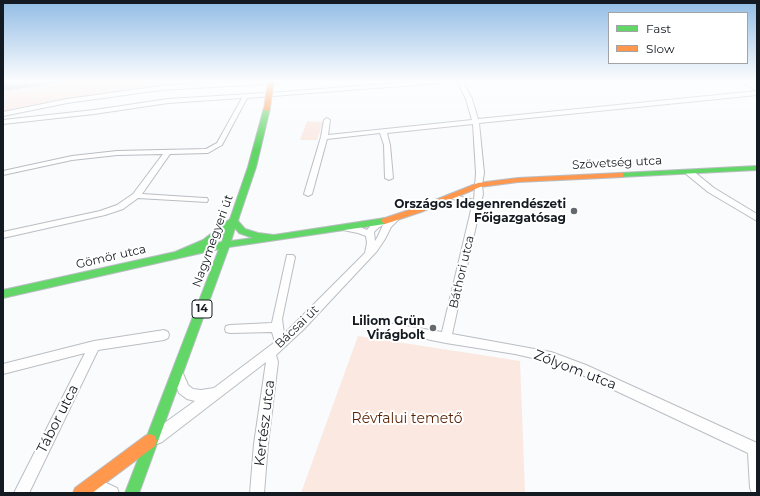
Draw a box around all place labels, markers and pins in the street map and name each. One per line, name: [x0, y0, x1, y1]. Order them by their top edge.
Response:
place label: Országos Idegenrendészeti Főigazgatósag: [394, 197, 566, 225]
marker: Országos Idegenrendészeti Főigazgatósag: [569, 206, 579, 216]
place label: Liliom Grün Virágbolt: [352, 314, 425, 342]
marker: Liliom Grün Virágbolt: [428, 323, 438, 333]

